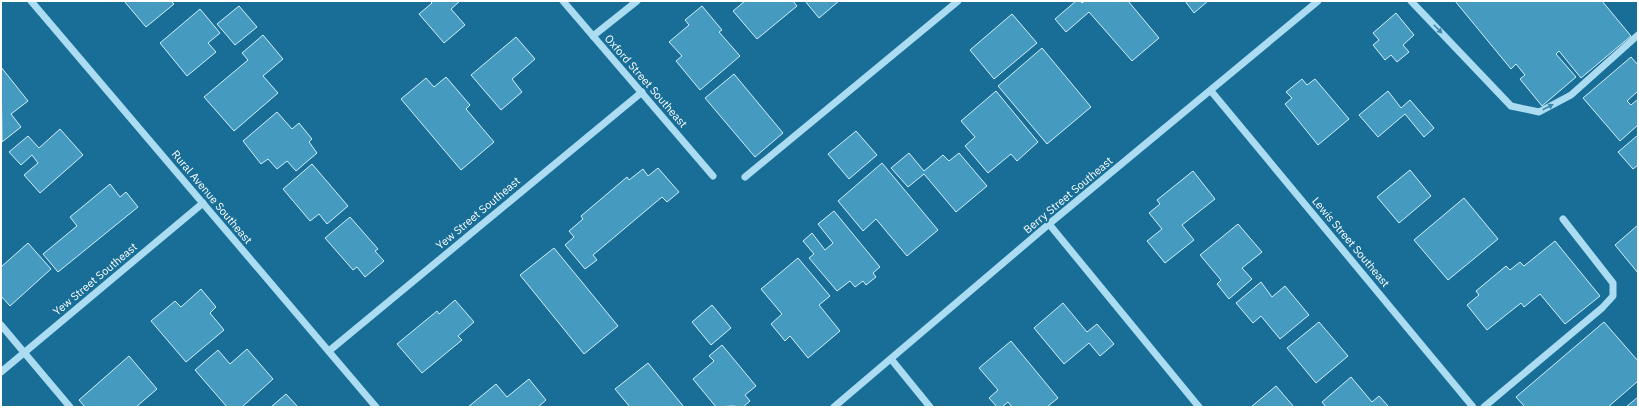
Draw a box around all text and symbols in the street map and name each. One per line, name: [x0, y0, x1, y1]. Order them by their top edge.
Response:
one-way arrow: [1433, 24, 1443, 34]
street label: Oxford Street Southeast: [602, 32, 690, 130]
one-way arrow: [1542, 104, 1553, 110]
street label: Rural Avenue Southeast: [169, 147, 255, 247]
street label: Berry Street Southeast: [1021, 153, 1116, 236]
street label: Yew Street Southeast: [433, 174, 523, 252]
street label: Lewis Street Southeast: [1309, 194, 1393, 290]
street label: Yew Street Southeast: [50, 240, 140, 318]

